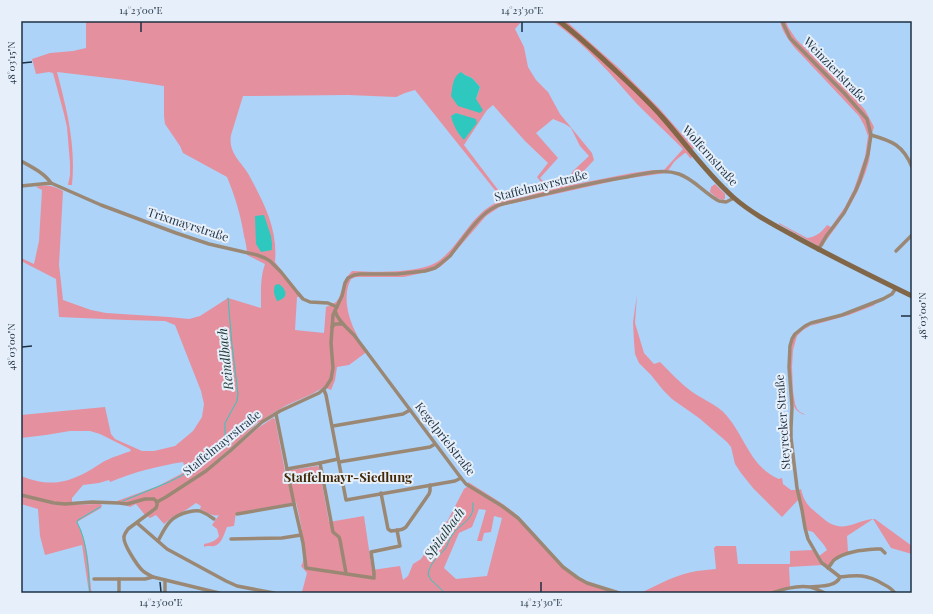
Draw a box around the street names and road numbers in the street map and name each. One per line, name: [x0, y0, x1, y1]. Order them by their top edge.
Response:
street label: Weinzierlstraße: [800, 33, 871, 105]
street label: Wolfernstraße: [679, 121, 742, 189]
street label: Staffelmayrstraße: [492, 166, 589, 204]
street label: Trixmayrstraße: [146, 203, 231, 245]
street label: Steyrecker Straße: [771, 374, 793, 470]
street label: Kegelprielstraße: [412, 398, 479, 478]
street label: Staffelmayrstraße: [179, 406, 264, 479]

